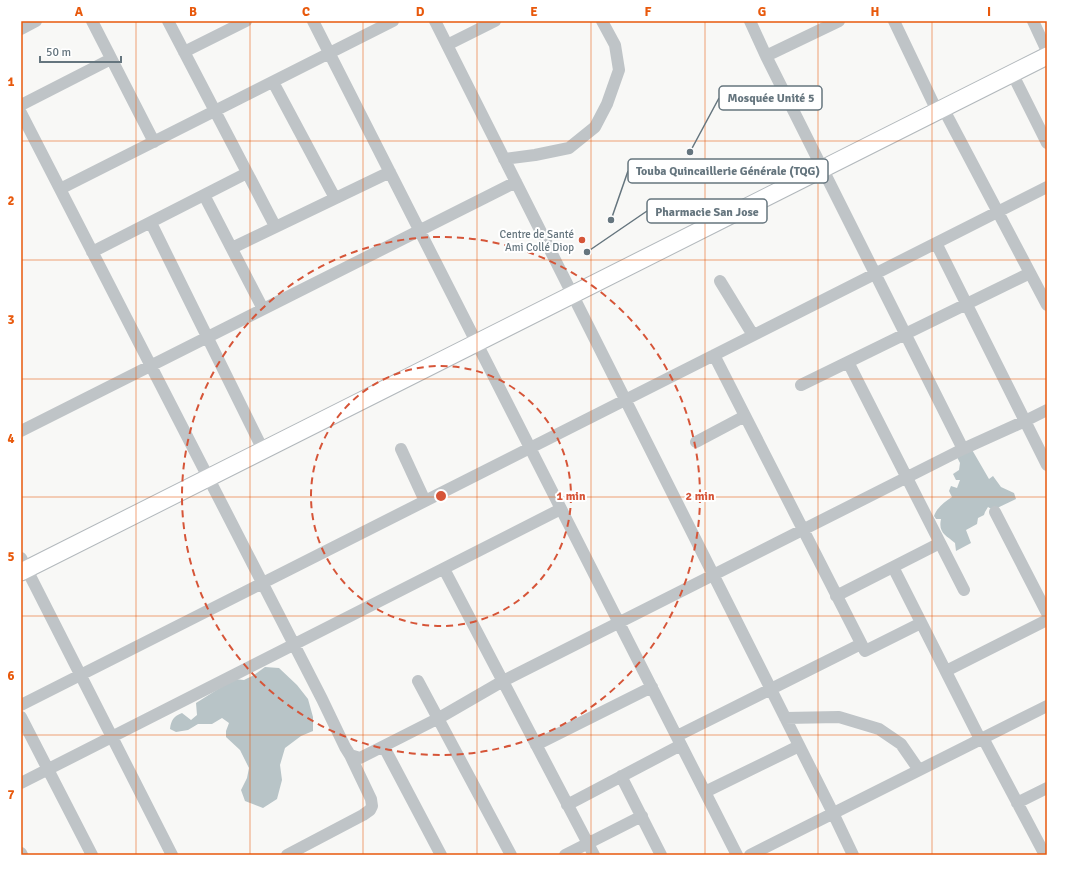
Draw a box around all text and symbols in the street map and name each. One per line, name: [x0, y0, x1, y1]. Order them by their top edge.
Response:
text: A: [75, 4, 84, 20]
text: B: [189, 4, 197, 20]
text: C: [302, 4, 310, 20]
text: D: [416, 4, 425, 20]
text: E: [530, 4, 538, 20]
text: F: [645, 4, 652, 20]
text: G: [758, 4, 766, 20]
text: H: [871, 4, 879, 20]
text: I: [987, 4, 991, 20]
scale bar: [40, 38, 121, 64]
text: 50 m: [46, 45, 71, 60]
text: 1: [7, 74, 15, 90]
callout: Mosquée Unité 5: [719, 86, 822, 110]
text: Mosquée Unité 5: [728, 91, 814, 106]
callout: Touba Quincaillerie Générale (TQG): [628, 159, 828, 183]
text: Touba Quincaillerie Générale (TQG): [636, 164, 820, 179]
text: 2: [7, 193, 15, 209]
callout: Pharmacie San Jose: [647, 199, 767, 223]
text: Pharmacie San Jose: [655, 205, 759, 220]
place label: Centre de Santé Ami Collé Diop: [500, 228, 574, 254]
marker: Centre de Santé Ami Collé Diop: [577, 235, 587, 245]
text: 3: [7, 312, 15, 328]
text: 4: [7, 431, 15, 447]
centre of rings: [434, 489, 448, 503]
text: 1 min: [557, 489, 586, 504]
text: 2 min: [686, 489, 715, 504]
text: 5: [7, 549, 15, 565]
text: 6: [7, 668, 15, 684]
text: 7: [7, 787, 15, 803]

